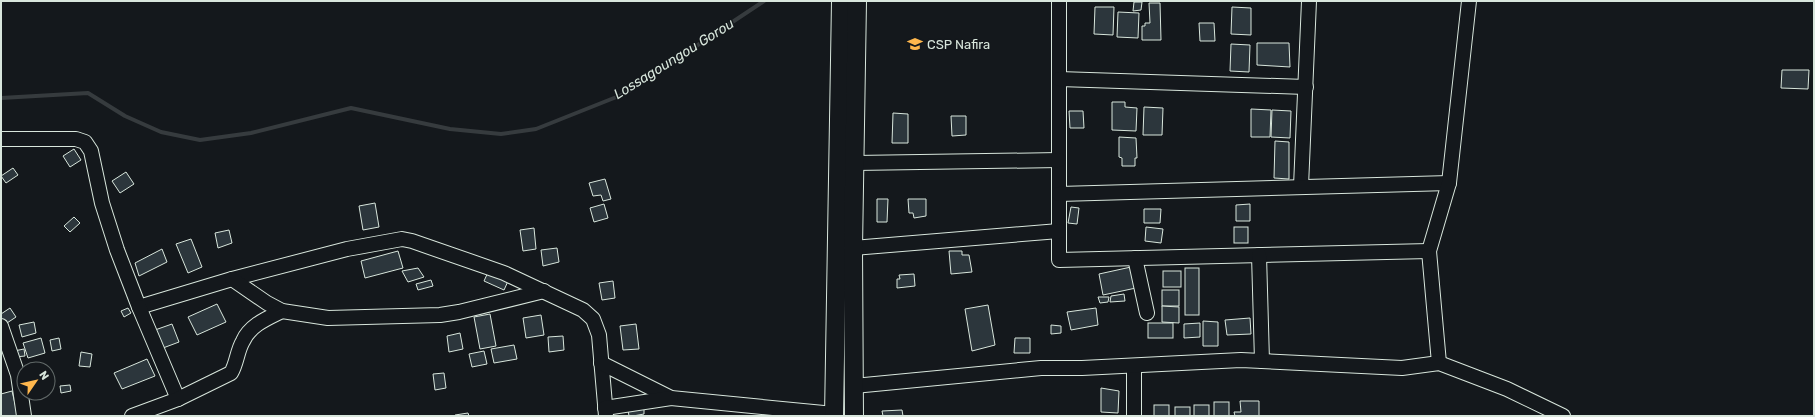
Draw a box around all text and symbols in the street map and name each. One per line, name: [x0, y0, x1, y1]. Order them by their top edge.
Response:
water label: Lossagoungou Gorou: [611, 15, 738, 103]
school or university icon: CSP Nafira: [906, 35, 924, 53]
place label: CSP Nafira: [927, 37, 990, 52]
north arrow: [16, 361, 56, 401]
text: N: [36, 369, 52, 383]

